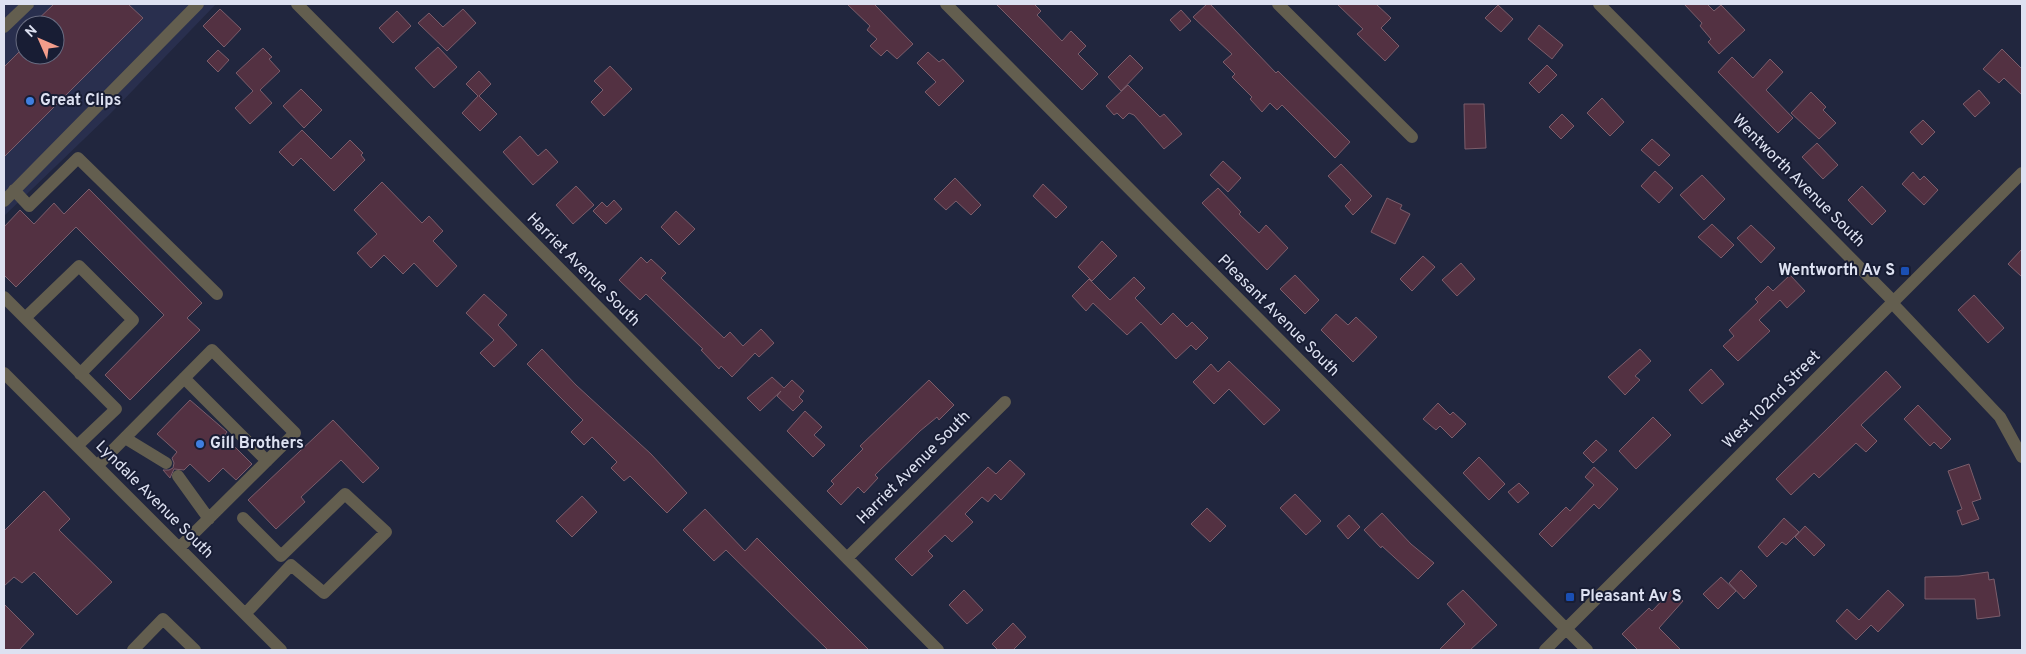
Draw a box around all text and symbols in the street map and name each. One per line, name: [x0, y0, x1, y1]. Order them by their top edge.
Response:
north arrow: [15, 15, 65, 65]
text: N: [22, 22, 41, 41]
place label: Great Clips: [40, 91, 121, 111]
marker: Great Clips: [24, 95, 36, 107]
street label: Wentworth Avenue South: [1727, 110, 1869, 252]
street label: Harriet Avenue South: [522, 209, 644, 331]
street label: Pleasant Avenue South: [1213, 251, 1343, 381]
place label: Wentworth Av S: [1778, 261, 1895, 281]
marker: Wentworth Av S: [1899, 265, 1911, 277]
street label: West 102nd Street: [1719, 347, 1825, 453]
street label: Harriet Avenue South: [853, 407, 975, 529]
place label: Gill Brothers: [210, 434, 304, 454]
street label: Lyndale Avenue South: [91, 437, 217, 563]
marker: Gill Brothers: [194, 438, 206, 450]
place label: Pleasant Av S: [1580, 587, 1682, 607]
marker: Pleasant Av S: [1564, 591, 1576, 603]

